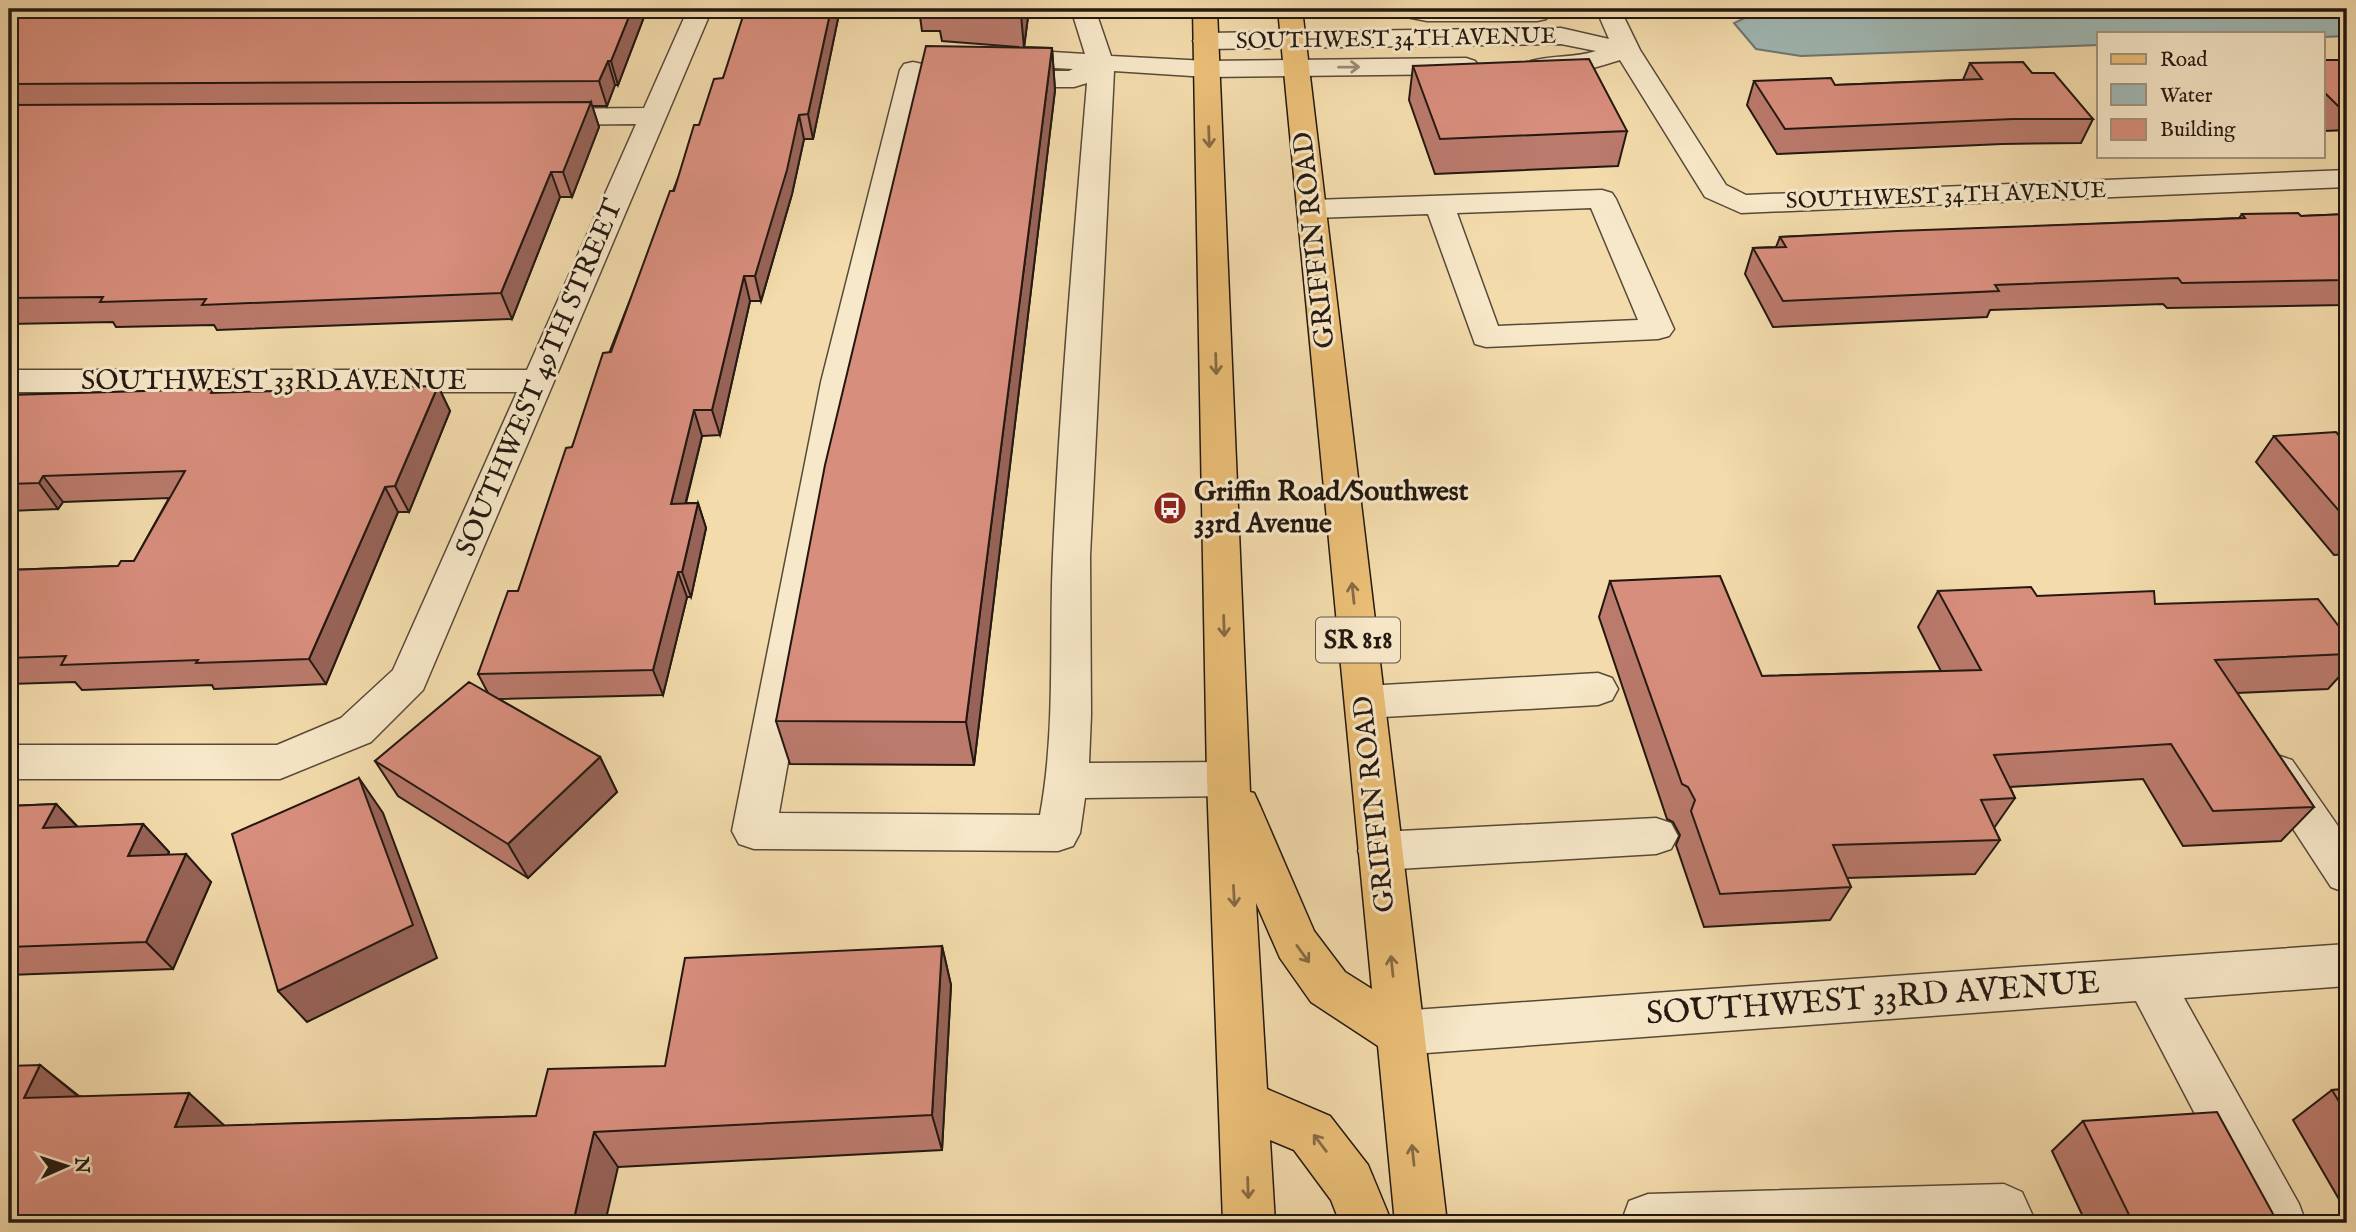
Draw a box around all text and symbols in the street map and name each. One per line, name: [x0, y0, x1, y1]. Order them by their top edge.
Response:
street label: SOUTHWEST 34TH AVENUE: [1236, 22, 1557, 56]
legend: [2097, 32, 2324, 158]
text: Road: [2160, 47, 2208, 74]
one-way arrow: [1337, 60, 1360, 74]
text: Water: [2160, 83, 2213, 110]
text: Building: [2160, 117, 2236, 144]
one-way arrow: [1202, 125, 1216, 148]
street label: GRIFFIN ROAD: [1286, 130, 1344, 350]
street label: SOUTHWEST 34TH AVENUE: [1785, 176, 2107, 216]
street label: SOUTHWEST 49TH STREET: [449, 194, 631, 562]
one-way arrow: [1209, 353, 1222, 376]
street label: SOUTHWEST 33RD AVENUE: [81, 364, 467, 399]
place label: Griffin Road/Southwest 33rd Avenue: [1194, 475, 1469, 542]
bus stop icon: Griffin Road/Southwest 33rd Avenue: [1151, 489, 1189, 527]
one-way arrow: [1347, 582, 1360, 605]
one-way arrow: [1217, 614, 1230, 637]
road number: SR 818: [1316, 618, 1400, 662]
street label: GRIFFIN ROAD: [1346, 694, 1404, 914]
one-way arrow: [1227, 884, 1240, 907]
one-way arrow: [1295, 944, 1310, 963]
one-way arrow: [1386, 955, 1399, 977]
street label: SOUTHWEST 33RD AVENUE: [1645, 962, 2101, 1036]
north arrow: [32, 1130, 102, 1200]
one-way arrow: [1313, 1134, 1327, 1153]
one-way arrow: [1407, 1145, 1420, 1167]
text: N: [69, 1155, 93, 1175]
one-way arrow: [1242, 1176, 1255, 1199]

